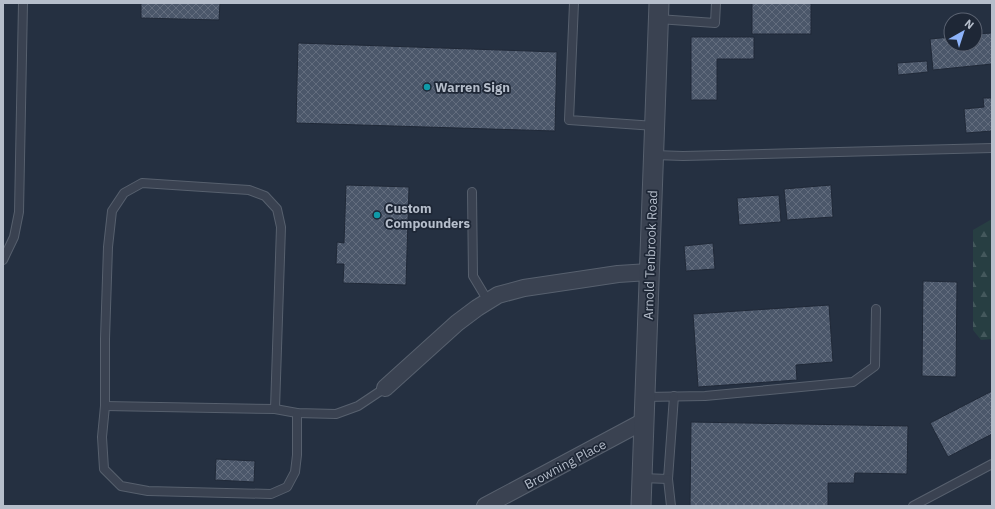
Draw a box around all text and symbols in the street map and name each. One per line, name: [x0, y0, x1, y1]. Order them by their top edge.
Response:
north arrow: [943, 12, 983, 52]
text: N: [962, 16, 977, 32]
place label: Warren Sign: [435, 79, 510, 96]
marker: Warren Sign: [422, 82, 432, 92]
street label: Arnold Tenbrook Road: [640, 190, 661, 320]
place label: Custom Compounders: [385, 200, 471, 232]
marker: Custom Compounders: [372, 210, 382, 220]
street label: Browning Place: [521, 436, 609, 493]

